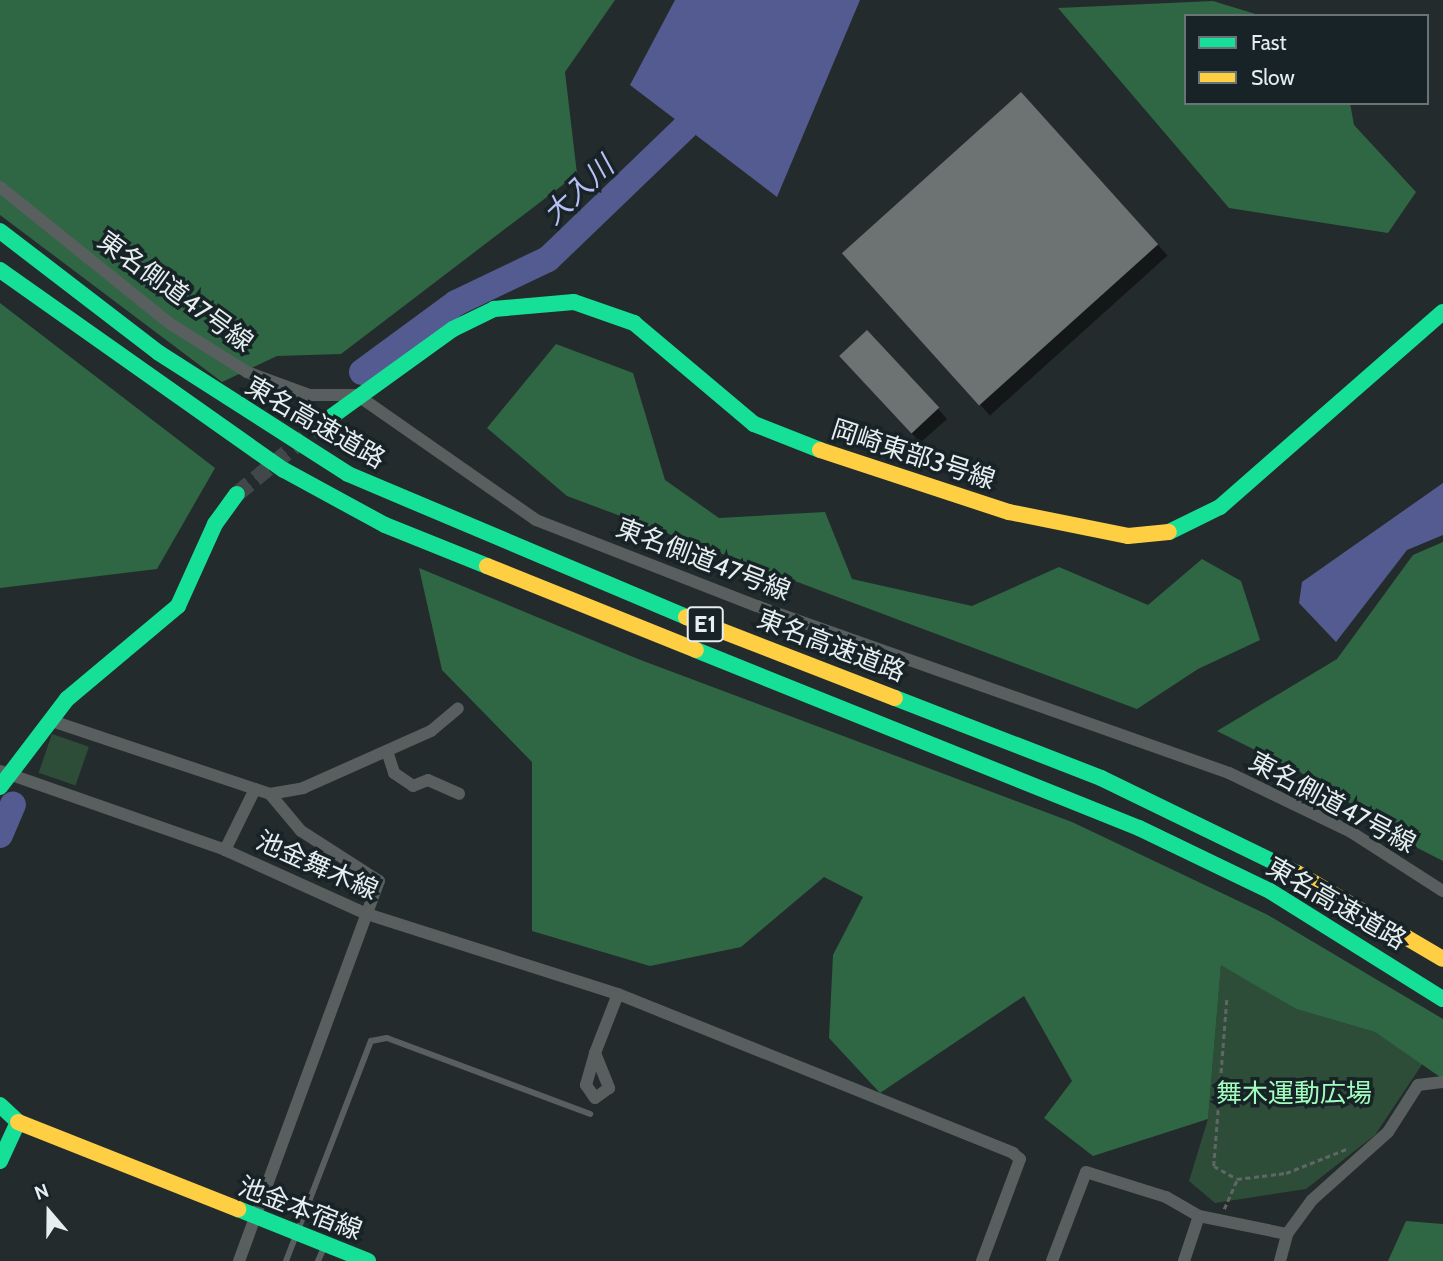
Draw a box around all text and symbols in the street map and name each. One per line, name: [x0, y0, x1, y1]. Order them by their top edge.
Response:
legend: [1184, 14, 1429, 105]
text: Fast: [1251, 30, 1287, 55]
text: Slow: [1251, 65, 1295, 90]
water label: 大入川: [536, 149, 620, 231]
street label: 東名側道47号線: [91, 225, 259, 359]
street label: 東名高速道路: [240, 370, 390, 476]
street label: 岡崎東部3号線: [827, 414, 999, 496]
street label: 東名側道47号線: [611, 512, 795, 608]
street label: 東名高速道路: [753, 603, 909, 689]
road number: E1: [686, 604, 724, 644]
street label: 東名側道47号線: [1243, 746, 1421, 860]
street label: 池金舞木線: [251, 825, 383, 907]
street label: 東名高速道路: [1261, 851, 1411, 957]
park label: 舞木運動広場: [1216, 1078, 1372, 1110]
street label: 池金本宿線: [234, 1171, 366, 1247]
north arrow: [14, 1177, 84, 1247]
text: N: [31, 1179, 52, 1205]

